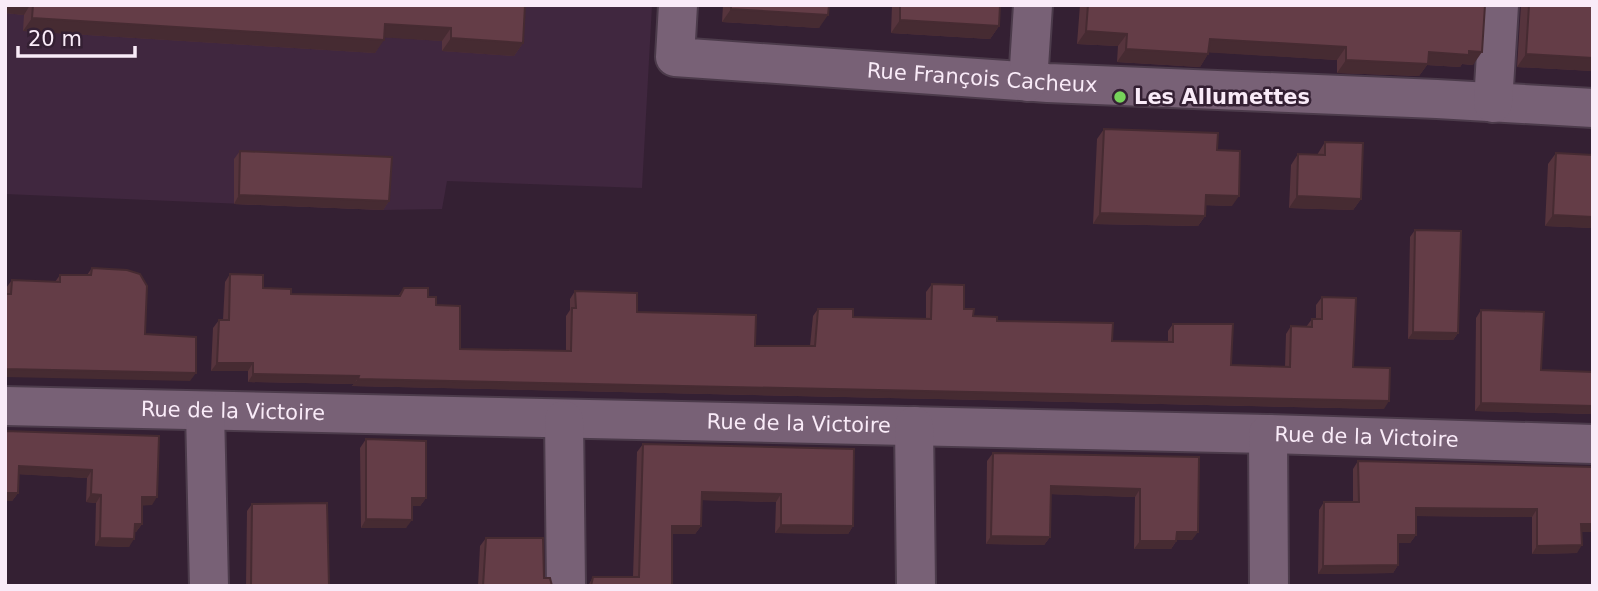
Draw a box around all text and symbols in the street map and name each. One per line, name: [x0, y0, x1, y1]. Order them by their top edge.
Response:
scale bar: [18, 14, 135, 58]
text: 20 m: [28, 27, 82, 51]
street label: Rue François Cacheux: [866, 58, 1098, 97]
place label: Les Allumettes: [1134, 85, 1310, 109]
marker: Les Allumettes: [1112, 89, 1128, 105]
street label: Rue de la Victoire: [141, 397, 325, 425]
street label: Rue de la Victoire: [706, 410, 891, 438]
street label: Rue de la Victoire: [1274, 422, 1459, 452]

